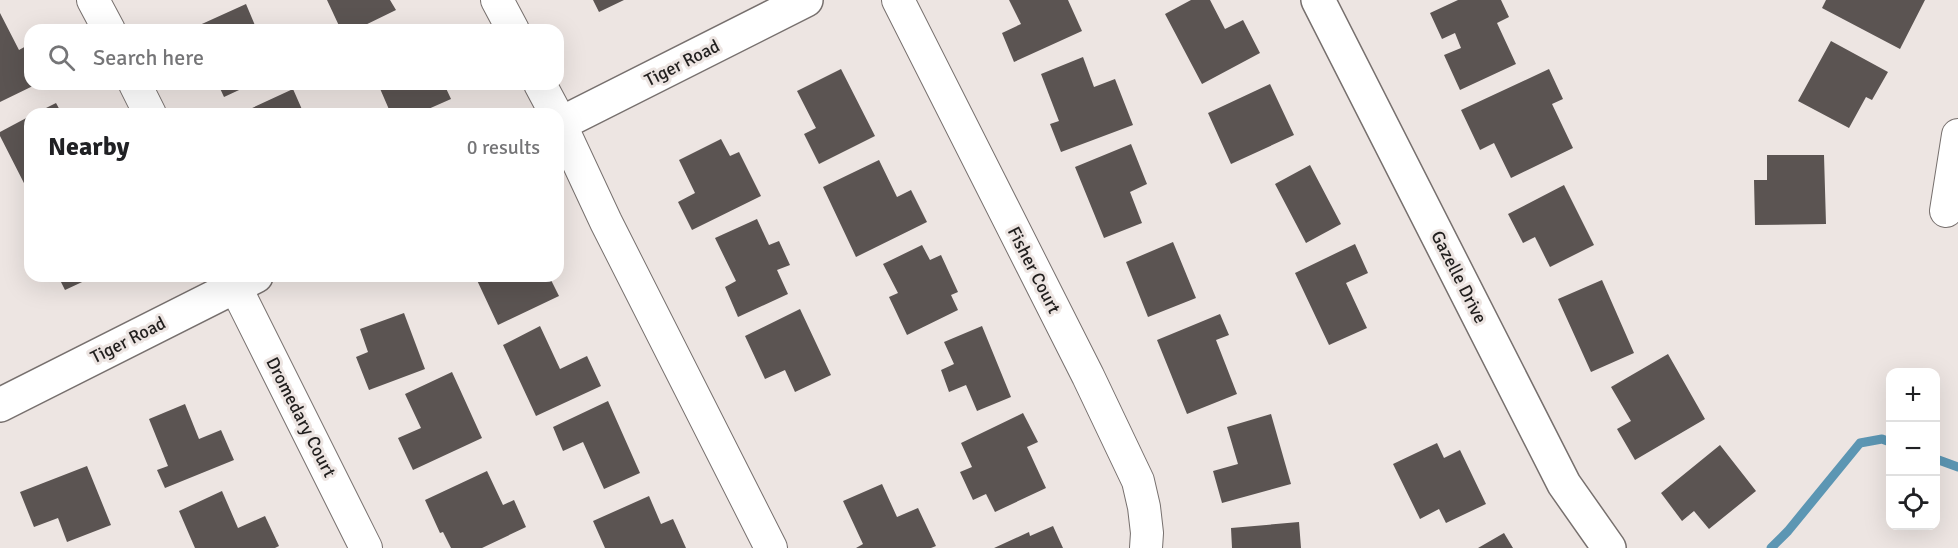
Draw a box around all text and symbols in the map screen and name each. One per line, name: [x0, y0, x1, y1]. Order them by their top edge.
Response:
search box: [24, 24, 564, 90]
street label: Tiger Road: [641, 35, 723, 91]
icon: search: [45, 41, 78, 74]
text: Search here: [93, 44, 204, 71]
text: Nearby: [48, 131, 129, 163]
text: 0 results: [467, 135, 540, 160]
street label: Fisher Court: [1003, 223, 1065, 317]
street label: Gazelle Drive: [1426, 227, 1492, 327]
street label: Tiger Road: [87, 312, 169, 368]
street label: Dromedary Court: [261, 353, 341, 481]
map controls: [1886, 368, 1940, 530]
button: +: [1886, 368, 1940, 422]
button: −: [1886, 422, 1940, 476]
button: locate: [1886, 476, 1940, 530]

